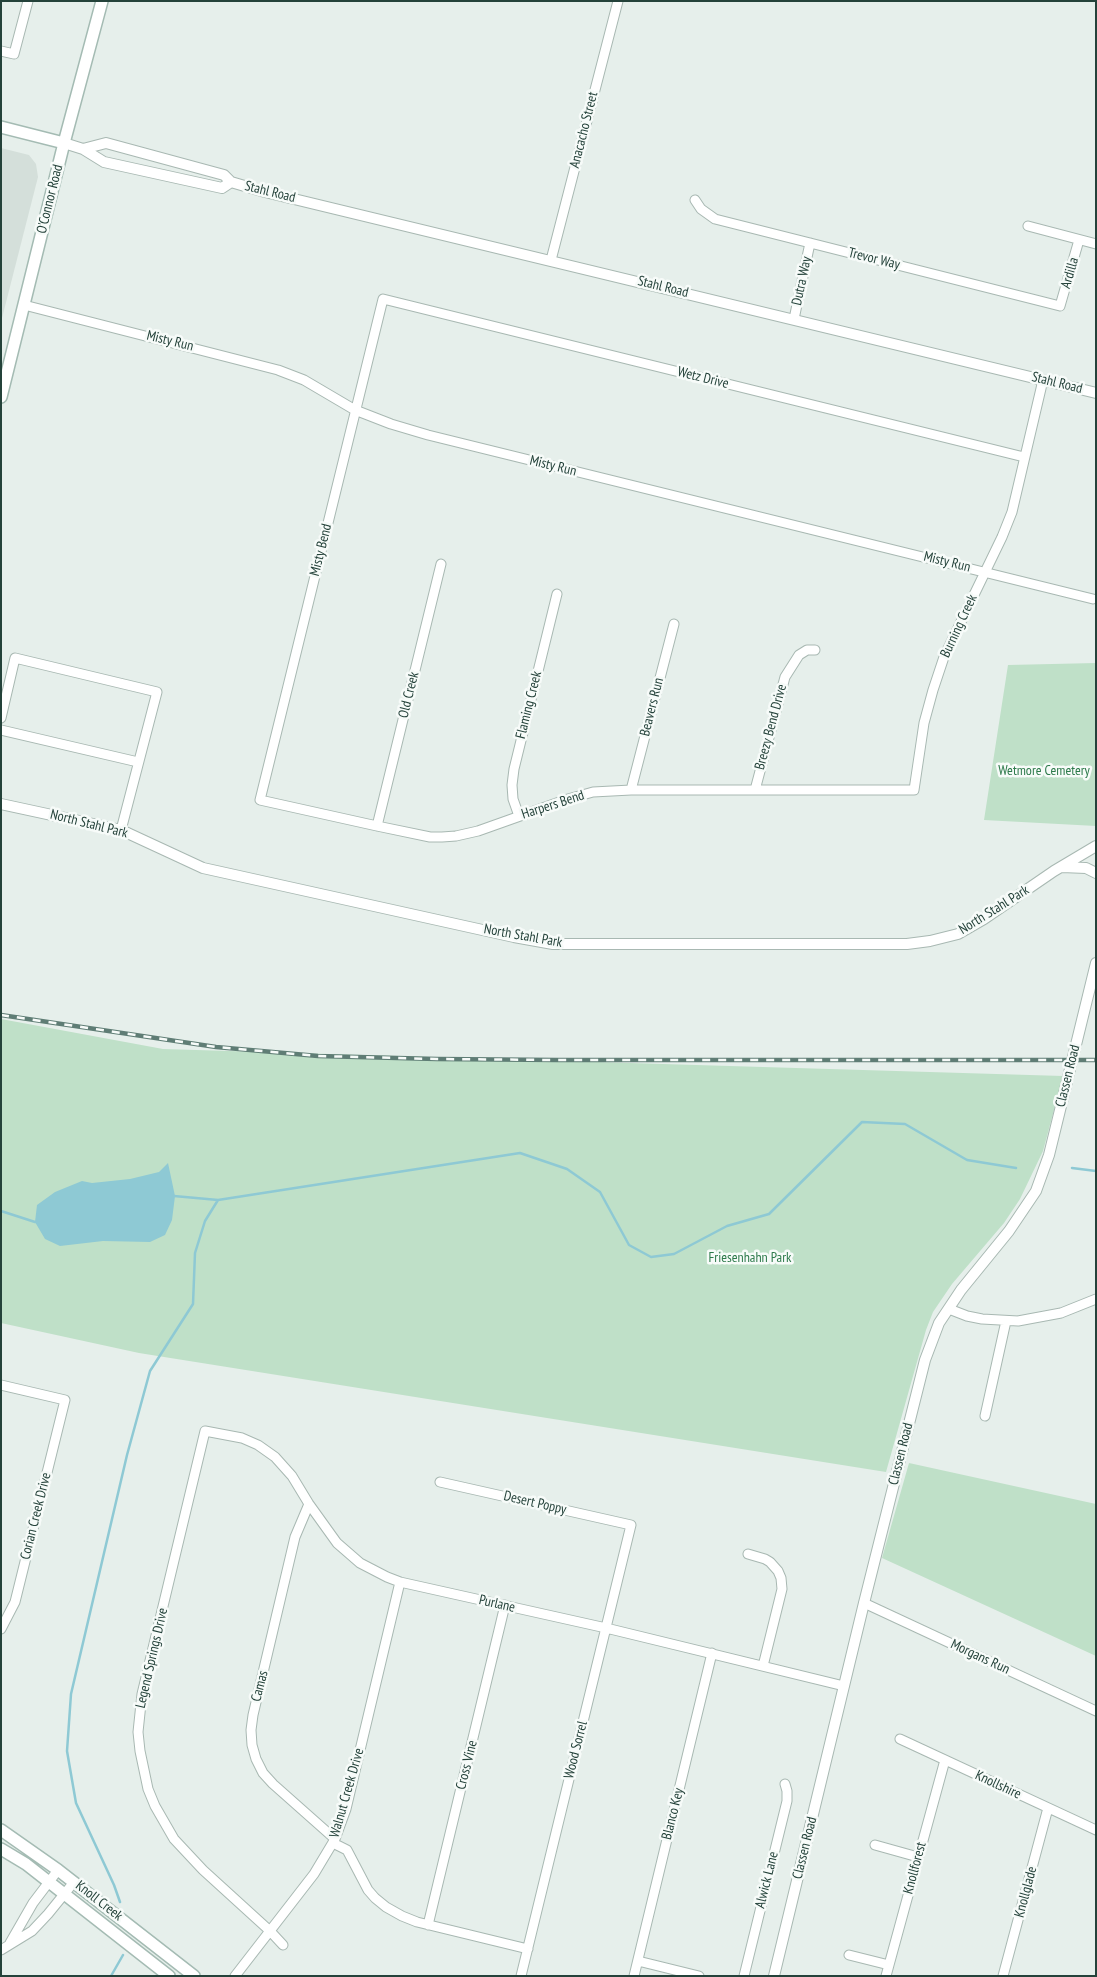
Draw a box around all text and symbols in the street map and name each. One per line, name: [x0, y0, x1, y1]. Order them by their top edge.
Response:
street label: Anacacho Street: [566, 90, 602, 170]
street label: O'Connor Road: [33, 163, 67, 235]
street label: Stahl Road: [243, 178, 297, 206]
street label: Trevor Way: [846, 244, 902, 274]
street label: Dutra Way: [789, 255, 815, 307]
street label: Ardilla: [1058, 255, 1082, 291]
street label: Stahl Road: [636, 273, 690, 301]
street label: Misty Run: [145, 327, 195, 355]
street label: Wetz Drive: [676, 364, 730, 392]
street label: Stahl Road: [1030, 369, 1084, 397]
street label: Misty Run: [528, 452, 578, 480]
street label: Misty Bend: [306, 522, 336, 578]
street label: Misty Run: [922, 548, 972, 576]
street label: Burning Creek: [937, 592, 981, 660]
street label: Old Creek: [395, 670, 423, 720]
street label: Flaming Creek: [513, 670, 545, 740]
street label: Beavers Run: [637, 676, 667, 738]
street label: Breezy Bend Drive: [752, 682, 790, 772]
park label: Wetmore Cemetery: [998, 763, 1090, 779]
street label: Harpers Bend: [520, 787, 586, 823]
street label: North Stahl Park: [48, 806, 130, 842]
street label: North Stahl Park: [956, 882, 1032, 938]
street label: North Stahl Park: [482, 921, 564, 951]
street label: Classen Road: [1052, 1043, 1084, 1109]
park label: Friesenhahn Park: [709, 1250, 791, 1266]
street label: Classen Road: [885, 1421, 917, 1487]
street label: Corian Creek Drive: [17, 1471, 55, 1561]
street label: Desert Poppy: [502, 1488, 568, 1518]
street label: Purlane: [477, 1592, 517, 1616]
street label: Legend Springs Drive: [132, 1606, 172, 1710]
street label: Morgans Run: [948, 1636, 1012, 1678]
street label: Camas: [248, 1669, 272, 1703]
street label: Wood Sorrel: [561, 1719, 591, 1781]
street label: Cross Vine: [453, 1739, 481, 1791]
street label: Walnut Creek Drive: [326, 1746, 368, 1840]
street label: Knollshire: [972, 1767, 1024, 1803]
street label: Blanco Key: [658, 1786, 688, 1842]
street label: Classen Road: [789, 1815, 821, 1881]
street label: Knollforest: [900, 1840, 930, 1896]
street label: Alwick Lane: [752, 1850, 782, 1910]
street label: Knollglade: [1011, 1865, 1041, 1919]
street label: Knoll Creek: [72, 1877, 126, 1925]

